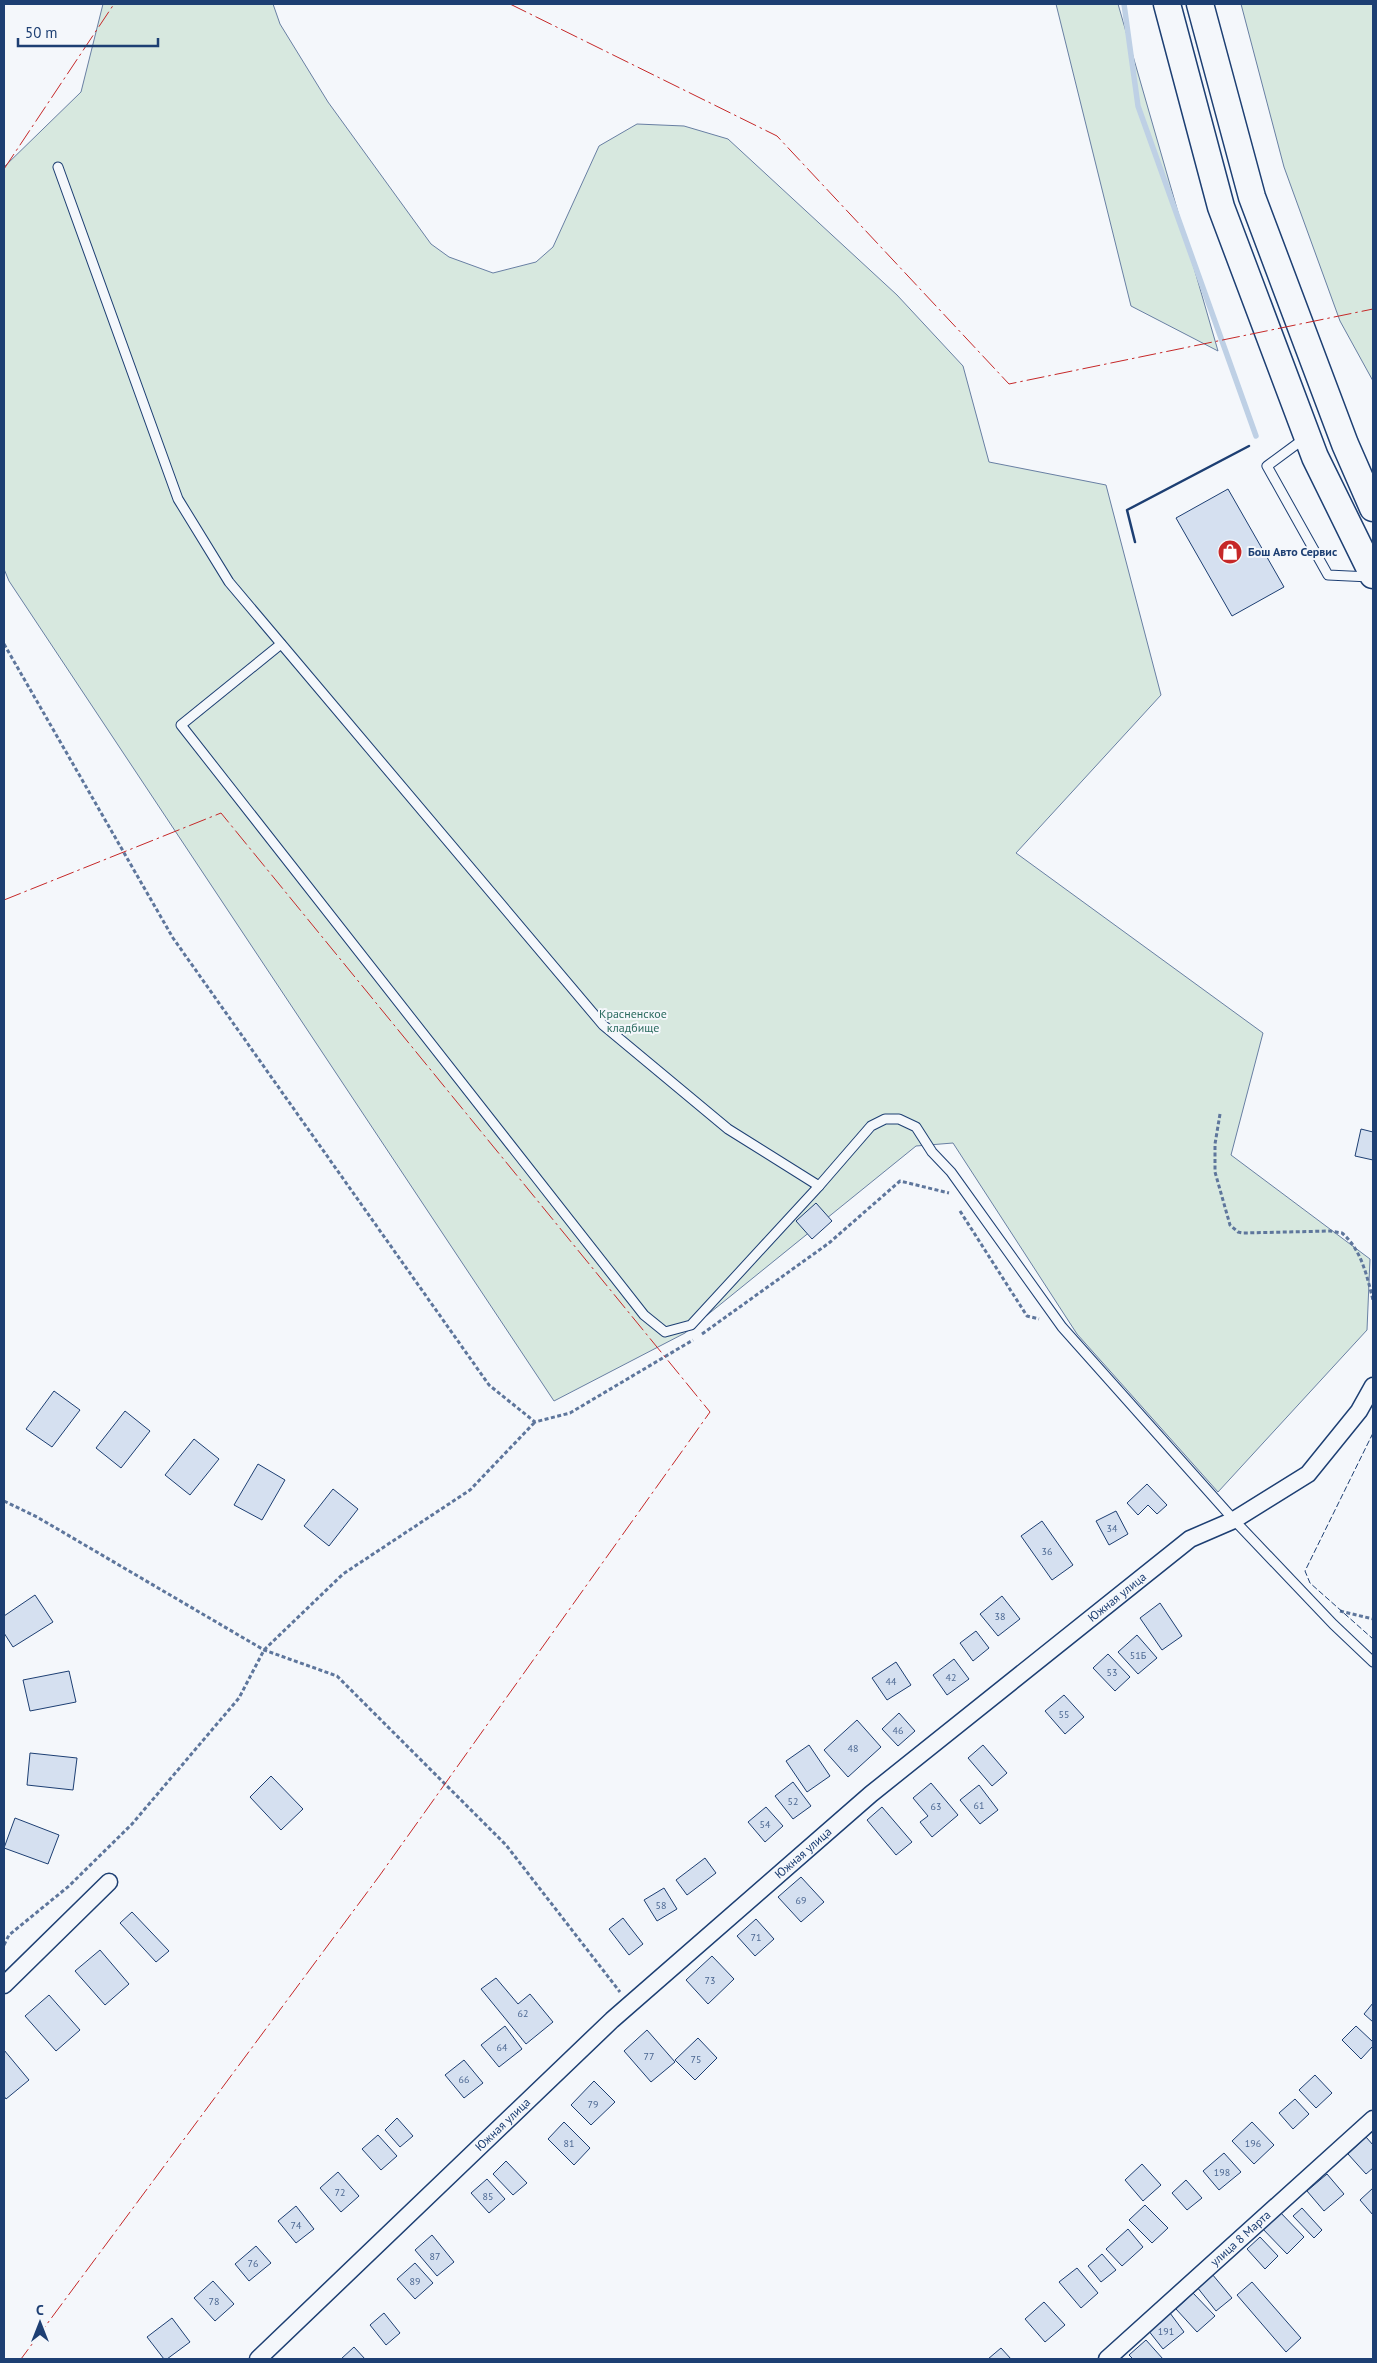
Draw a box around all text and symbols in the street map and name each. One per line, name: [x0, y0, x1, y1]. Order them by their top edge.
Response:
scale bar: [18, 15, 158, 47]
text: 50 m: [25, 23, 58, 42]
shop icon: Бош Авто Сервис: [1217, 539, 1243, 565]
place label: Бош Авто Сервис: [1248, 544, 1337, 559]
park label: Красненское кладбище: [599, 1006, 667, 1035]
house number: 34: [1107, 1522, 1118, 1535]
house number: 36: [1042, 1545, 1052, 1558]
street label: Южная улица: [1085, 1569, 1149, 1625]
house number: 38: [995, 1610, 1005, 1623]
house number: 51Б: [1130, 1649, 1147, 1662]
house number: 53: [1107, 1666, 1117, 1679]
house number: 42: [946, 1671, 956, 1684]
house number: 44: [886, 1675, 897, 1688]
house number: 55: [1059, 1708, 1069, 1721]
house number: 46: [893, 1724, 903, 1737]
house number: 48: [848, 1742, 858, 1755]
house number: 52: [788, 1795, 798, 1808]
house number: 61: [974, 1799, 984, 1812]
house number: 63: [931, 1800, 941, 1813]
house number: 54: [760, 1818, 771, 1831]
street label: Южная улица: [771, 1824, 835, 1882]
house number: 69: [796, 1894, 806, 1907]
house number: 58: [656, 1899, 666, 1912]
house number: 71: [751, 1931, 761, 1944]
house number: 73: [705, 1974, 715, 1987]
house number: 62: [518, 2007, 528, 2020]
house number: 64: [497, 2041, 508, 2054]
house number: 77: [644, 2050, 654, 2063]
house number: 75: [691, 2053, 701, 2066]
house number: 66: [459, 2073, 469, 2086]
street label: Южная улица: [472, 2094, 533, 2154]
house number: 79: [588, 2098, 598, 2111]
house number: 81: [564, 2137, 574, 2150]
house number: 196: [1245, 2137, 1261, 2150]
house number: 198: [1214, 2166, 1230, 2179]
house number: 72: [335, 2186, 345, 2199]
house number: 85: [483, 2190, 493, 2203]
street label: улица 8 Марта: [1207, 2207, 1274, 2269]
house number: 74: [291, 2219, 302, 2232]
house number: 87: [430, 2250, 440, 2263]
house number: 76: [248, 2257, 258, 2270]
house number: 89: [410, 2275, 420, 2288]
house number: 78: [209, 2295, 219, 2308]
north arrow: [15, 2298, 65, 2348]
text: С: [36, 2301, 44, 2319]
house number: 191: [1158, 2325, 1174, 2338]

